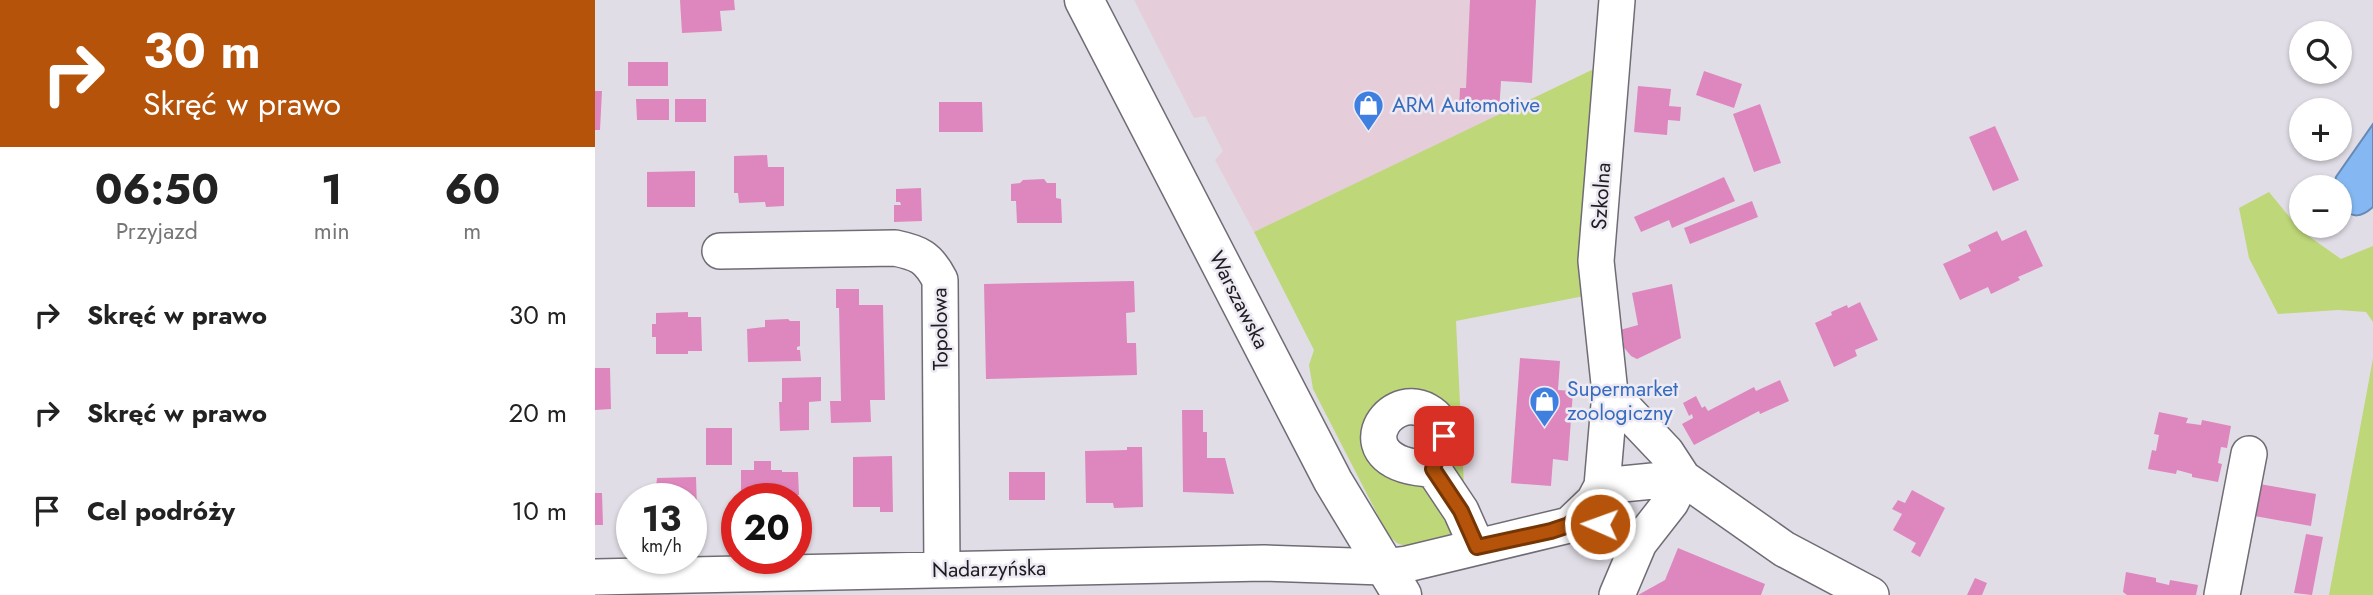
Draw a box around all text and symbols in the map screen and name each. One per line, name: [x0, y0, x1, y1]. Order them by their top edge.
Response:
text: 30 m: [143, 16, 261, 86]
map controls: [2289, 21, 2352, 238]
button: search: [2289, 21, 2352, 84]
icon: right: [28, 28, 119, 119]
text: Skręć w prawo: [143, 81, 341, 127]
shop icon: ARM Automotive: [1352, 88, 1386, 132]
place label: ARM Automotive: [1392, 90, 1540, 120]
button: +: [2289, 98, 2352, 161]
text: 06:50: [95, 159, 219, 220]
text: 1: [321, 159, 342, 220]
text: 60: [444, 159, 500, 220]
street label: Szkolna: [1584, 161, 1618, 231]
button: −: [2289, 175, 2352, 238]
text: Przyjazd: [116, 214, 198, 248]
text: min: [314, 214, 350, 248]
text: m: [463, 214, 481, 248]
street label: Warszawska: [1202, 246, 1276, 354]
street label: Topolowa: [924, 287, 956, 371]
icon: right: [28, 296, 66, 334]
text: Skręć w prawo: [87, 296, 267, 334]
text: 30 m: [509, 296, 567, 334]
place label: Supermarket zoologiczny: [1567, 374, 1678, 428]
shop icon: Supermarket zoologiczny: [1527, 384, 1561, 428]
icon: right: [28, 394, 66, 432]
text: Skręć w prawo: [87, 394, 267, 432]
text: 20 m: [509, 394, 567, 432]
pin: [1414, 406, 1474, 466]
icon: arrive: [1425, 417, 1463, 455]
speed limit sign: 20: [721, 483, 812, 574]
position arrow: [1563, 487, 1637, 561]
icon: arrive: [28, 492, 66, 530]
text: Cel podróży: [87, 492, 235, 530]
text: 10 m: [512, 492, 567, 530]
text: 13: [642, 494, 681, 544]
text: km/h: [641, 533, 682, 559]
street label: Nadarzyńska: [932, 553, 1046, 585]

